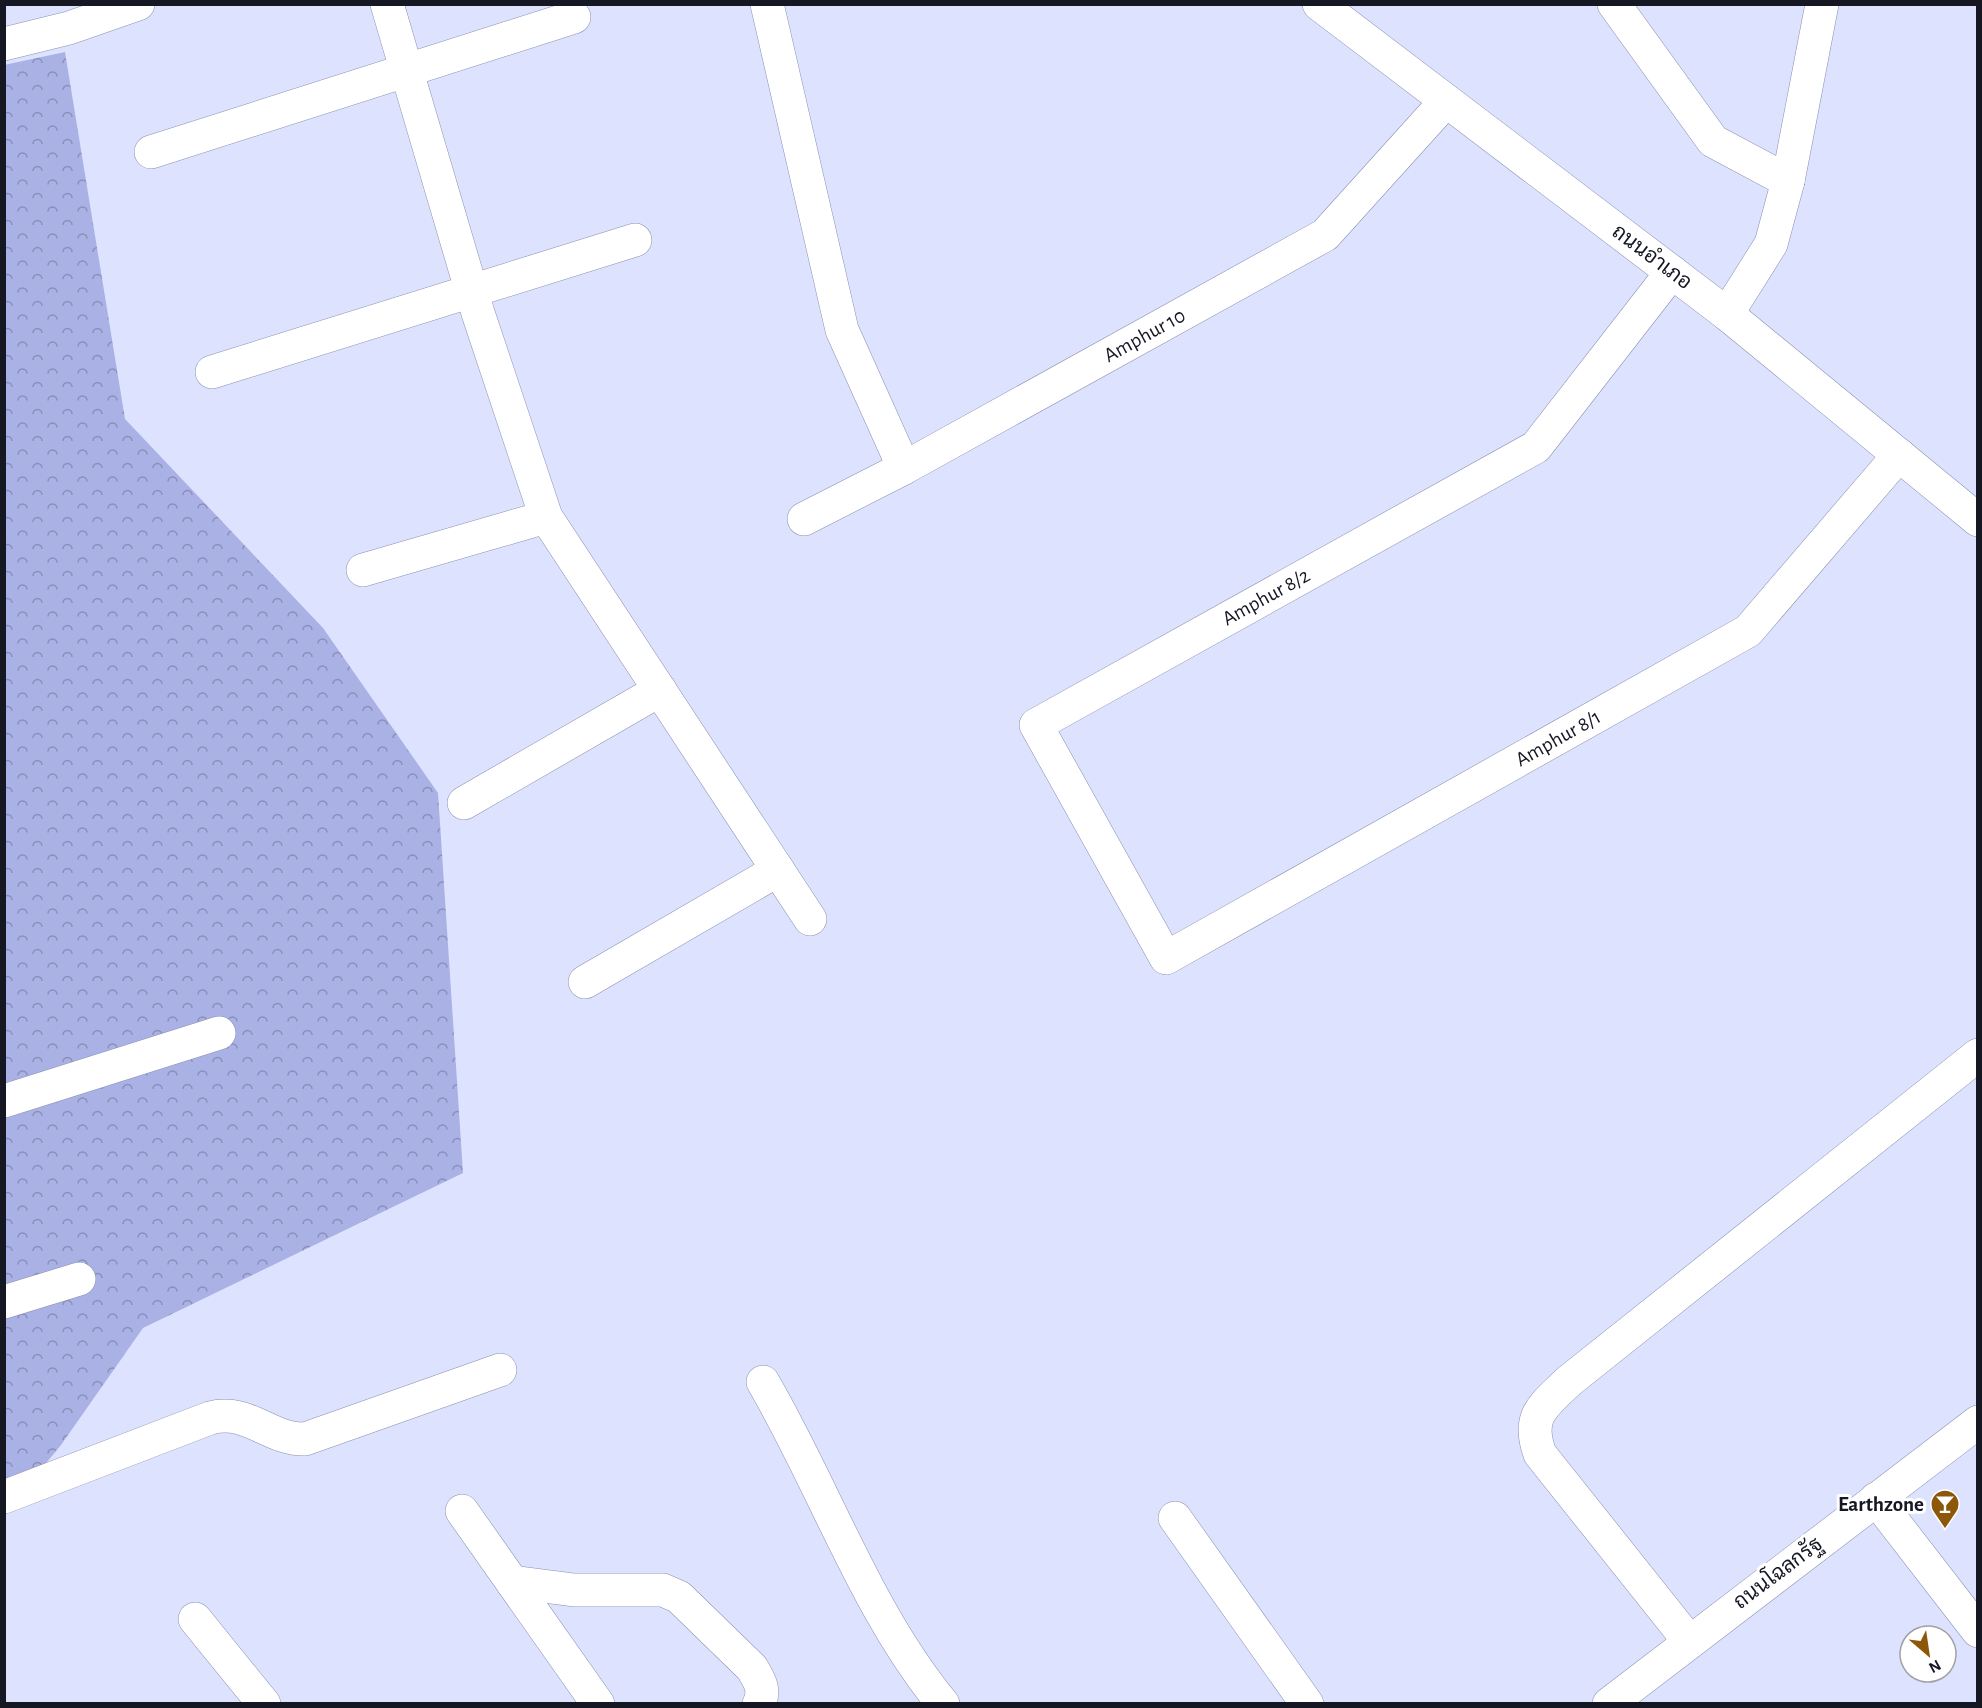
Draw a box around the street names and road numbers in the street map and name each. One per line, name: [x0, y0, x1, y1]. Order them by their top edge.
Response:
street label: ถนนอำเภอ: [1608, 219, 1697, 293]
street label: Amphur 10: [1100, 304, 1189, 366]
street label: Amphur 8/2: [1219, 564, 1313, 630]
street label: Amphur 8/1: [1512, 706, 1604, 770]
street label: ถนนโฉลกรัฐ: [1728, 1531, 1827, 1614]

